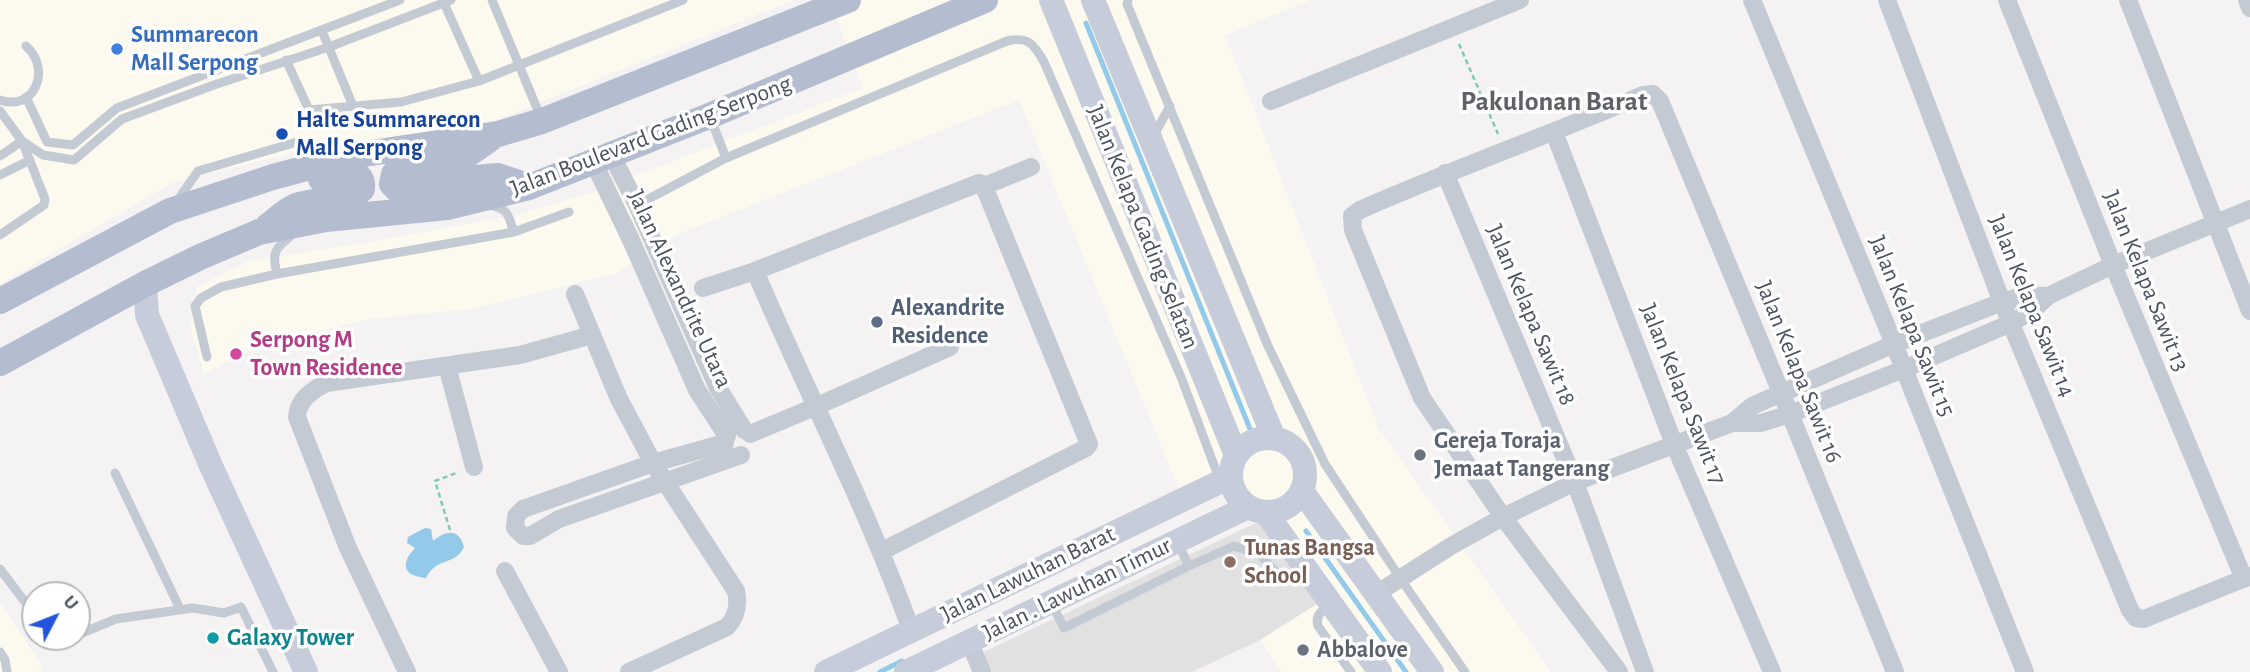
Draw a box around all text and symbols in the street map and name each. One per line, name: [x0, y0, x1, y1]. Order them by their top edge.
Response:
place label: Summarecon Mall Serpong: [131, 21, 259, 77]
marker: Summarecon Mall Serpong: [109, 41, 125, 57]
street label: Jalan Boulevard Gading Serpong: [506, 69, 796, 203]
district label: Pakulonan Barat: [1461, 85, 1647, 119]
street label: Jalan Kelapa Gading Selatan: [1081, 101, 1205, 353]
place label: Halte Summarecon Mall Serpong: [296, 106, 481, 162]
marker: Halte Summarecon Mall Serpong: [274, 126, 290, 142]
street label: Jalan Alexandrite Utara: [621, 185, 739, 393]
street label: Jalan Kelapa Sawit 13: [2097, 186, 2195, 376]
street label: Jalan Kelapa Sawit 14: [1982, 211, 2082, 401]
street label: Jalan Kelapa Sawit 18: [1480, 220, 1582, 410]
street label: Jalan Kelapa Sawit 15: [1863, 231, 1961, 421]
street label: Jalan Kelapa Sawit 16: [1749, 277, 1849, 467]
place label: Alexandrite Residence: [891, 294, 1005, 350]
street label: Jalan Kelapa Sawit 17: [1634, 299, 1732, 489]
marker: Alexandrite Residence: [869, 314, 885, 330]
place label: Serpong M Town Residence: [250, 326, 403, 382]
marker: Serpong M Town Residence: [228, 346, 244, 362]
place label: Gereja Toraja Jemaat Tangerang: [1434, 427, 1609, 483]
marker: Gereja Toraja Jemaat Tangerang: [1412, 447, 1428, 463]
street label: Jalan Lawuhan Barat: [936, 519, 1120, 629]
street label: Jalan . Lawuhan Timur: [978, 531, 1176, 647]
place label: Tunas Bangsa School: [1244, 534, 1375, 590]
marker: Tunas Bangsa School: [1222, 554, 1238, 570]
north arrow: [21, 581, 91, 651]
text: U: [59, 592, 82, 614]
place label: Galaxy Tower: [227, 624, 354, 652]
marker: Galaxy Tower: [205, 630, 221, 646]
place label: Abbalove: [1317, 636, 1408, 664]
marker: Abbalove: [1295, 642, 1311, 658]

